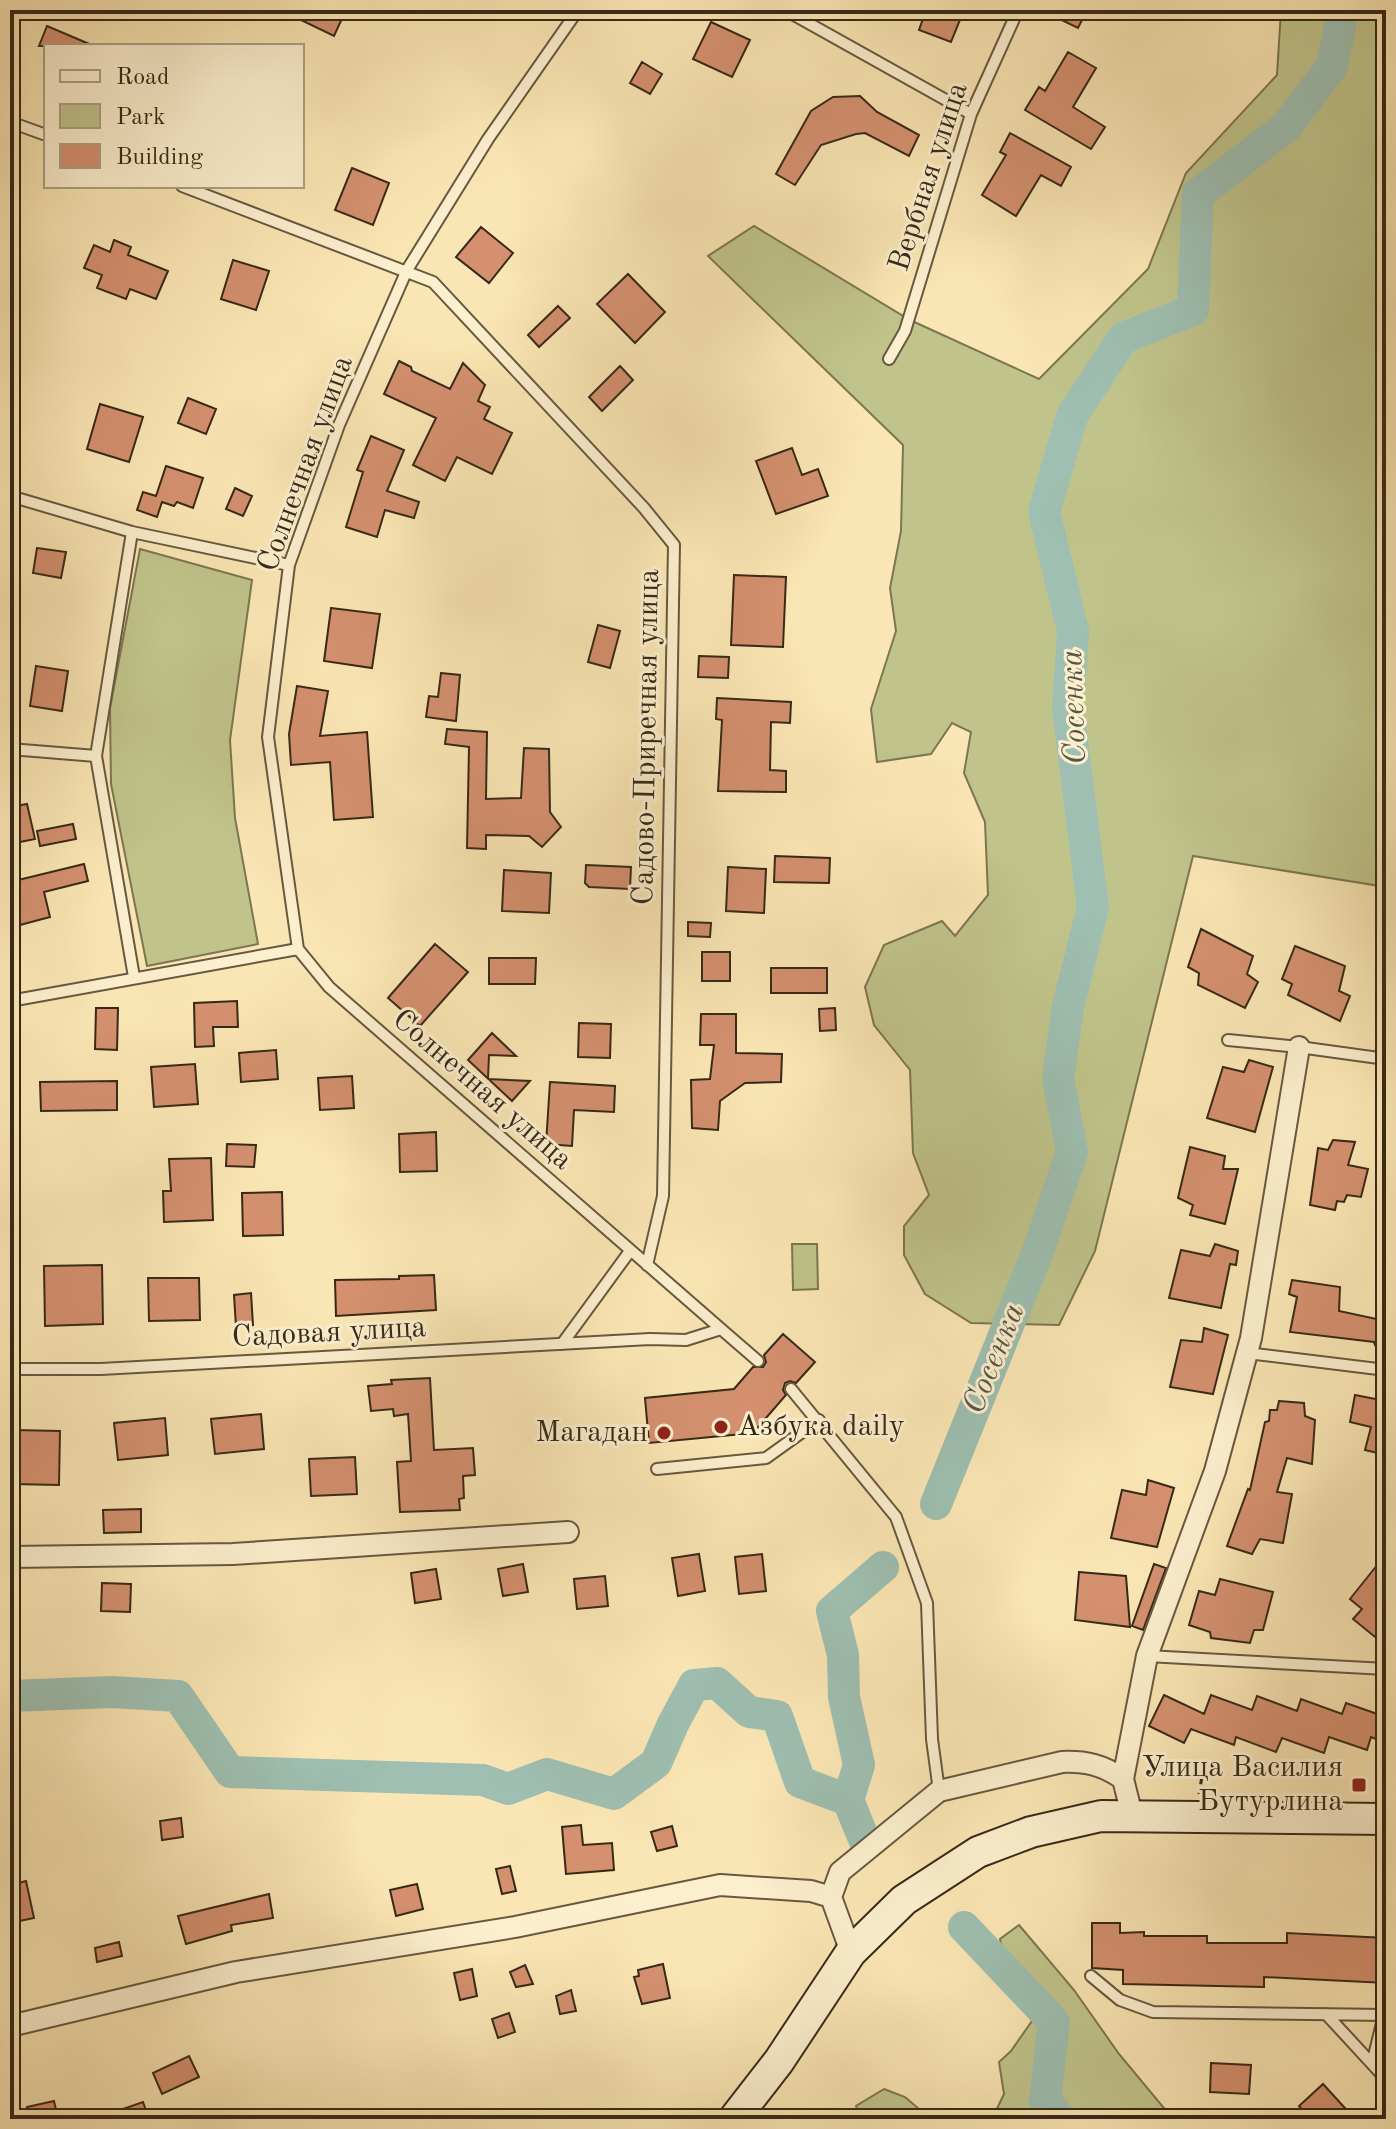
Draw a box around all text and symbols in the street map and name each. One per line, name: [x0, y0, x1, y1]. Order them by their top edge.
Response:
legend: [44, 44, 304, 188]
text: Road: [116, 66, 169, 90]
street label: Вербная улица: [884, 79, 974, 275]
text: Park: [116, 106, 165, 130]
text: Building: [116, 146, 203, 170]
street label: Солнечная улица: [253, 352, 359, 576]
street label: Садово-Приречная улица: [629, 568, 665, 906]
water label: Сосенка: [1057, 649, 1093, 765]
street label: Солнечная улица: [386, 1004, 578, 1176]
water label: Сосенка: [958, 1299, 1032, 1419]
street label: Садовая улица: [231, 1313, 427, 1353]
place label: Азбука daily: [737, 1412, 905, 1442]
place label: Магадан: [535, 1418, 648, 1448]
marker: Азбука daily: [712, 1418, 730, 1436]
marker: Магадан: [655, 1424, 673, 1442]
place label: Улица Василия Бутурлина: [1142, 1753, 1343, 1817]
marker: Улица Василия Бутурлина: [1350, 1776, 1368, 1794]

